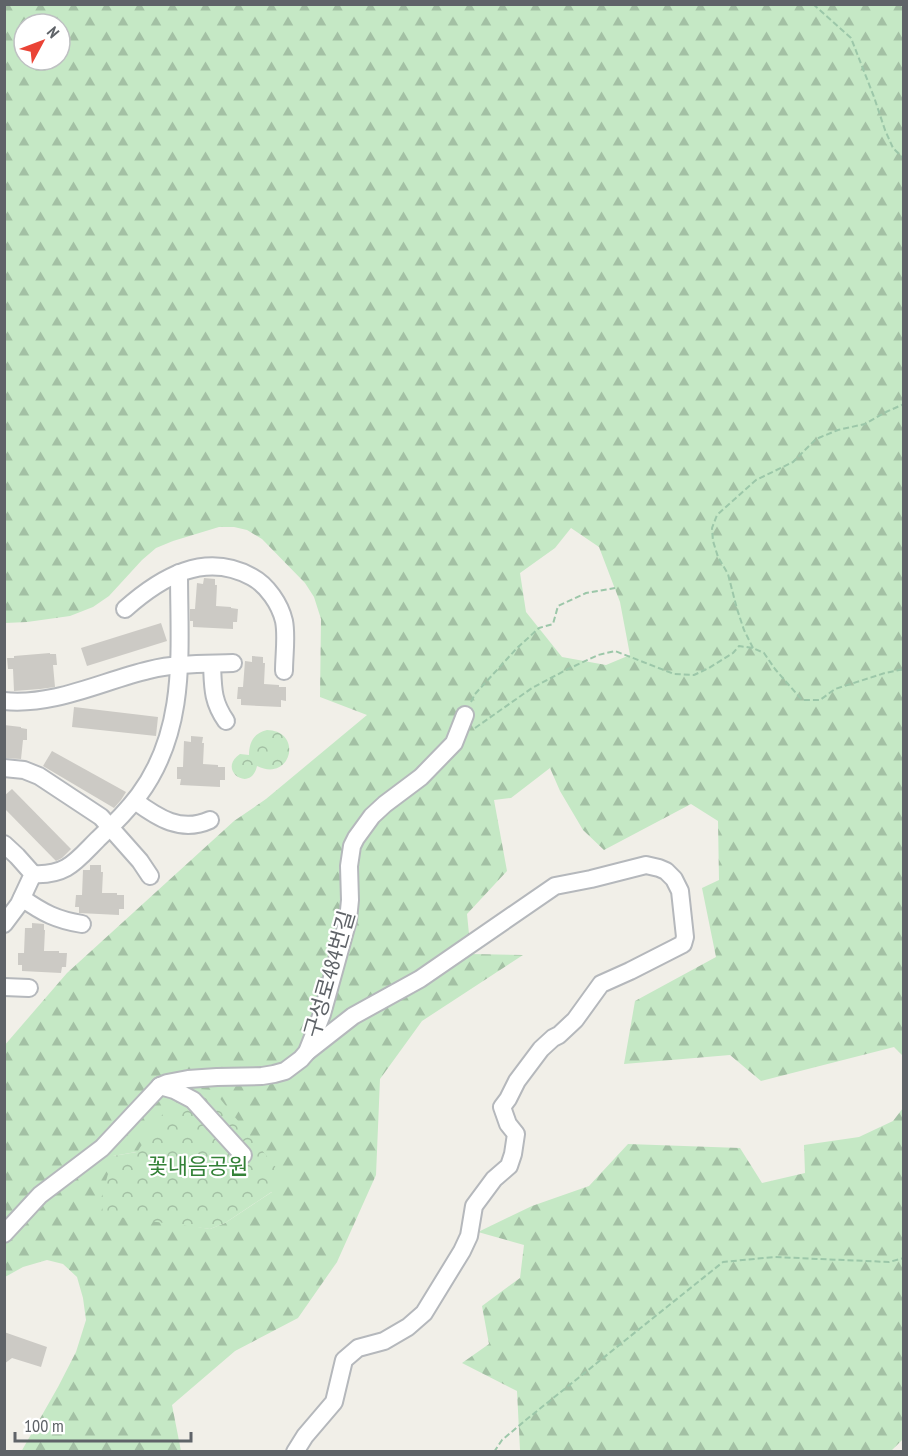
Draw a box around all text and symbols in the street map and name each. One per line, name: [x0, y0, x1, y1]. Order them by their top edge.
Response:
north arrow: [12, 12, 72, 72]
text: N: [43, 22, 64, 42]
street label: 구성로484번길: [298, 907, 360, 1041]
park label: 꽃내음공원: [147, 1152, 249, 1180]
scale bar: [15, 1405, 190, 1443]
text: 100 m: [24, 1414, 64, 1437]

